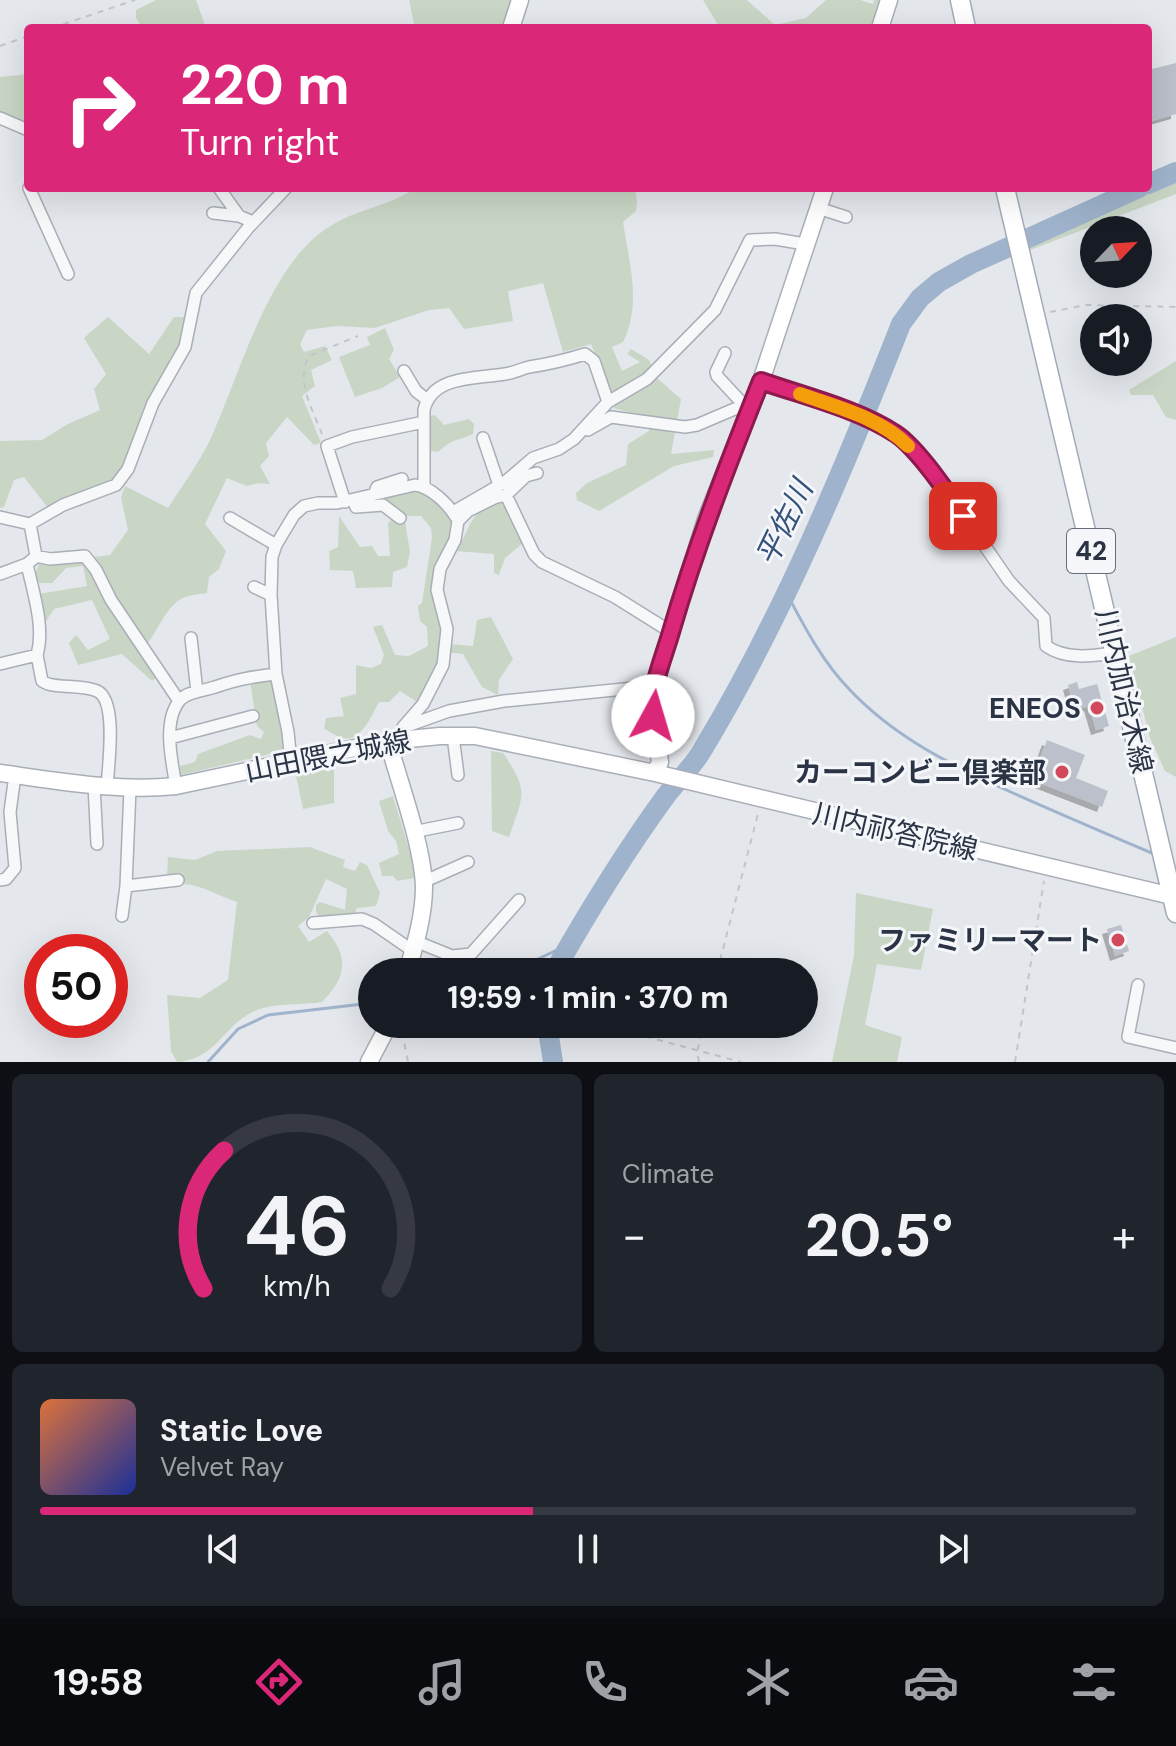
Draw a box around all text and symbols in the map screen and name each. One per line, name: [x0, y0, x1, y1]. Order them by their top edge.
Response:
text: 220 m: [180, 48, 350, 121]
icon: right: [48, 56, 152, 160]
text: Turn right: [180, 119, 339, 166]
north arrow: [1080, 216, 1152, 288]
map controls: [1080, 216, 1152, 376]
button: sound: [1080, 304, 1152, 376]
water label: 平佐川: [747, 471, 823, 572]
pin: [929, 482, 997, 550]
icon: arrive: [941, 494, 985, 538]
road number: 42: [1067, 529, 1115, 573]
street label: 川内加治木線: [1087, 605, 1161, 777]
position arrow: [611, 674, 695, 758]
place label: ENEOS: [989, 690, 1081, 727]
marker: ENEOS: [1088, 699, 1106, 717]
street label: 山田隈之城線: [242, 722, 414, 790]
place label: カーコンビニ倶楽部: [794, 754, 1046, 791]
marker: カーコンビニ倶楽部: [1053, 763, 1071, 781]
street label: 川内祁答院線: [809, 795, 981, 869]
place label: ファミリーマート: [878, 922, 1102, 959]
marker: ファミリーマート: [1109, 931, 1127, 949]
speed limit sign: 50: [24, 934, 128, 1038]
text: 19:59 · 1 min · 370 m: [447, 978, 729, 1017]
text: Climate: [622, 1157, 714, 1191]
text: 46: [244, 1172, 350, 1281]
text: 20.5°: [805, 1196, 953, 1275]
text: −: [622, 1207, 646, 1265]
text: +: [1112, 1207, 1136, 1265]
text: km/h: [263, 1268, 331, 1305]
text: Static Love: [160, 1411, 323, 1450]
text: Velvet Ray: [160, 1450, 284, 1484]
icon: previous: [201, 1527, 245, 1571]
icon: pause: [566, 1527, 610, 1571]
icon: next: [931, 1527, 975, 1571]
icon: directions: [251, 1654, 307, 1710]
icon: music: [414, 1654, 470, 1710]
icon: phone: [577, 1654, 633, 1710]
icon: climate: [740, 1654, 796, 1710]
icon: car: [903, 1654, 959, 1710]
icon: filters: [1066, 1654, 1122, 1710]
text: 19:58: [54, 1659, 144, 1706]

